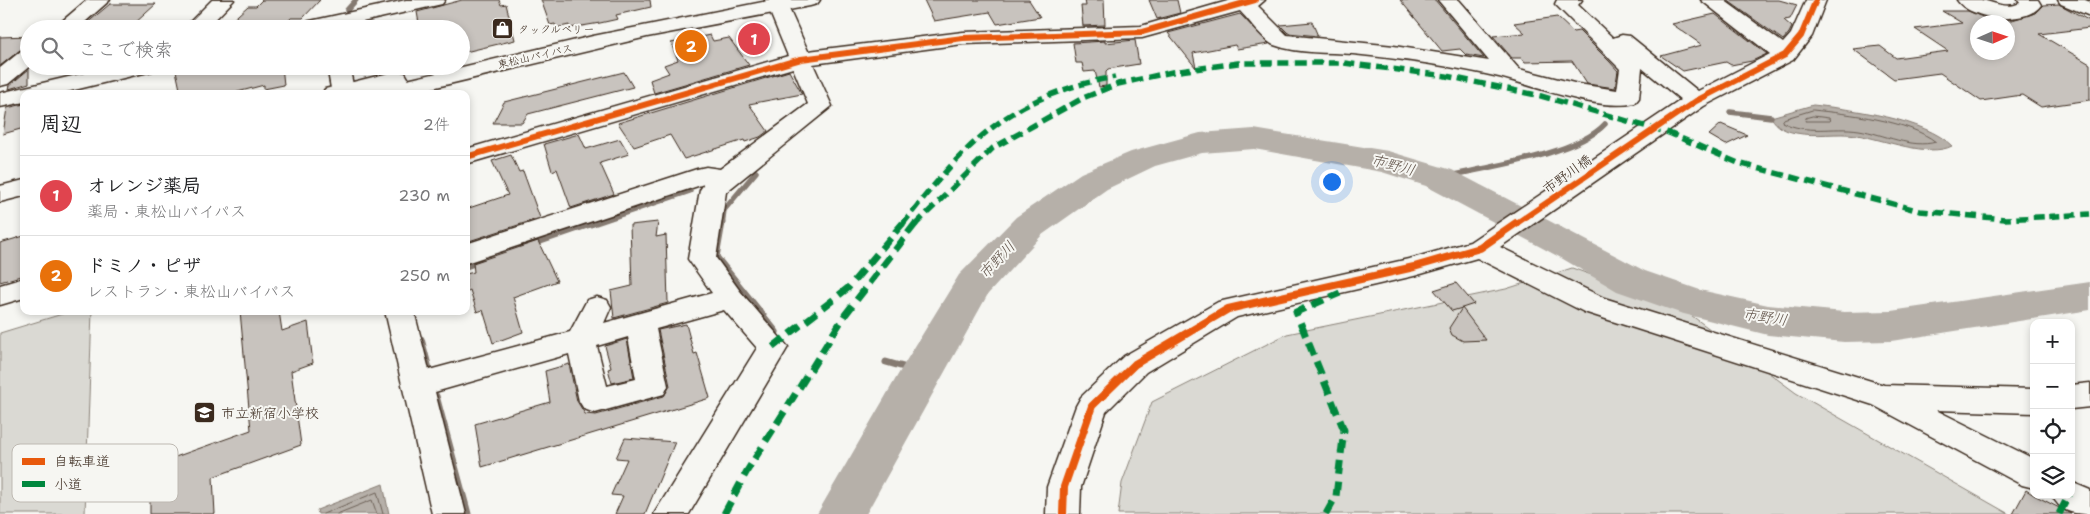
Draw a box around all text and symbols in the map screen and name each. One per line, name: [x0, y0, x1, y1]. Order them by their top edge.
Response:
north arrow: [1970, 15, 2015, 60]
shop icon: タックルベリー: [490, 17, 514, 41]
search box: [20, 20, 470, 75]
pin: 1: [738, 20, 770, 58]
place label: タックルベリー: [518, 22, 594, 37]
pin: 2: [675, 27, 707, 65]
icon: search: [38, 34, 66, 62]
text: ここで検索: [78, 37, 173, 62]
street label: 東松山バイパス: [496, 41, 574, 72]
text: 周辺: [40, 110, 82, 138]
text: 2件: [423, 114, 450, 135]
water label: 市野川: [1369, 150, 1417, 180]
street label: 市野川橋: [1539, 151, 1595, 197]
your location: [1319, 169, 1345, 195]
text: オレンジ薬局: [87, 173, 201, 198]
text: 1: [52, 185, 60, 206]
text: 230 m: [398, 185, 450, 206]
text: 薬局 · 東松山バイパス: [87, 201, 246, 222]
water label: 市野川: [974, 237, 1020, 283]
text: ドミノ・ピザ: [87, 253, 201, 278]
text: 2: [50, 265, 62, 286]
text: 250 m: [399, 265, 450, 286]
text: レストラン · 東松山バイパス: [87, 281, 295, 302]
water label: 市野川: [1741, 304, 1789, 330]
map controls: [2030, 319, 2075, 499]
button: +: [2030, 319, 2075, 364]
button: −: [2030, 364, 2075, 409]
school or university icon: 市立新宿小学校: [193, 401, 217, 425]
place label: 市立新宿小学校: [221, 404, 319, 422]
button: locate: [2030, 409, 2075, 454]
legend: [12, 444, 178, 502]
text: 自転車道: [54, 452, 110, 470]
button: layers: [2030, 454, 2075, 499]
text: 小道: [54, 475, 82, 493]

